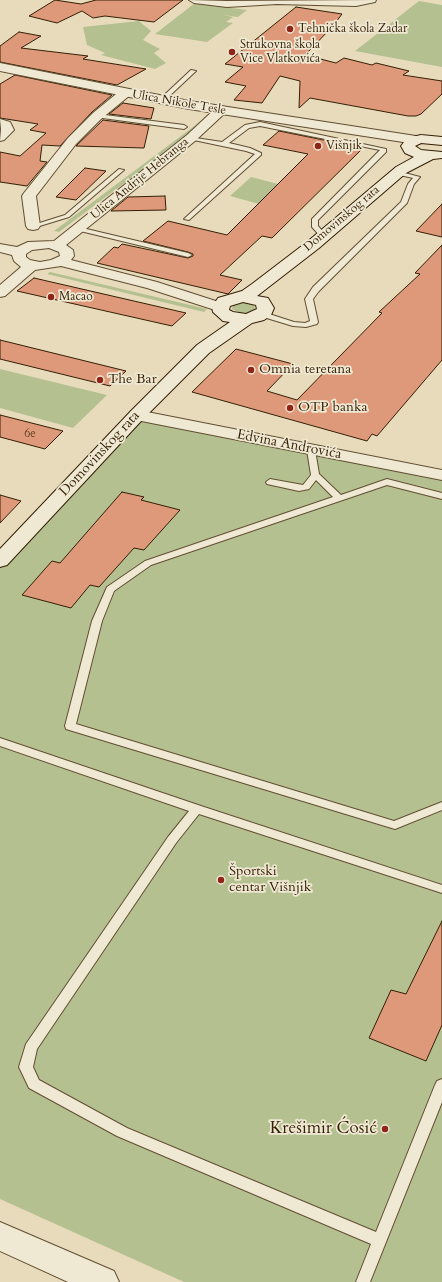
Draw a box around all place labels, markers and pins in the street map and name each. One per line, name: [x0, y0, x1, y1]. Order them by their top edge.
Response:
place label: Tehnička škola Zadar: [298, 22, 407, 36]
marker: Tehnička škola Zadar: [285, 24, 295, 34]
place label: Strukovna škola Vice Vlatkovića: [240, 38, 320, 66]
marker: Strukovna škola Vice Vlatkovića: [227, 47, 237, 57]
place label: Višnjik: [326, 139, 362, 153]
marker: Višnjik: [313, 141, 323, 151]
place label: Macao: [59, 290, 93, 304]
marker: Macao: [46, 292, 56, 302]
place label: Omnia teretana: [259, 362, 351, 378]
marker: Omnia teretana: [246, 365, 256, 375]
place label: The Bar: [108, 372, 157, 388]
marker: The Bar: [95, 375, 105, 385]
place label: OTP banka: [298, 400, 367, 416]
marker: OTP banka: [285, 403, 295, 413]
place label: Športski centar Višnjik: [229, 864, 311, 896]
marker: Športski centar Višnjik: [216, 875, 226, 885]
place label: Krešimir Ćosić: [270, 1119, 377, 1139]
marker: Krešimir Ćosić: [380, 1124, 390, 1134]

